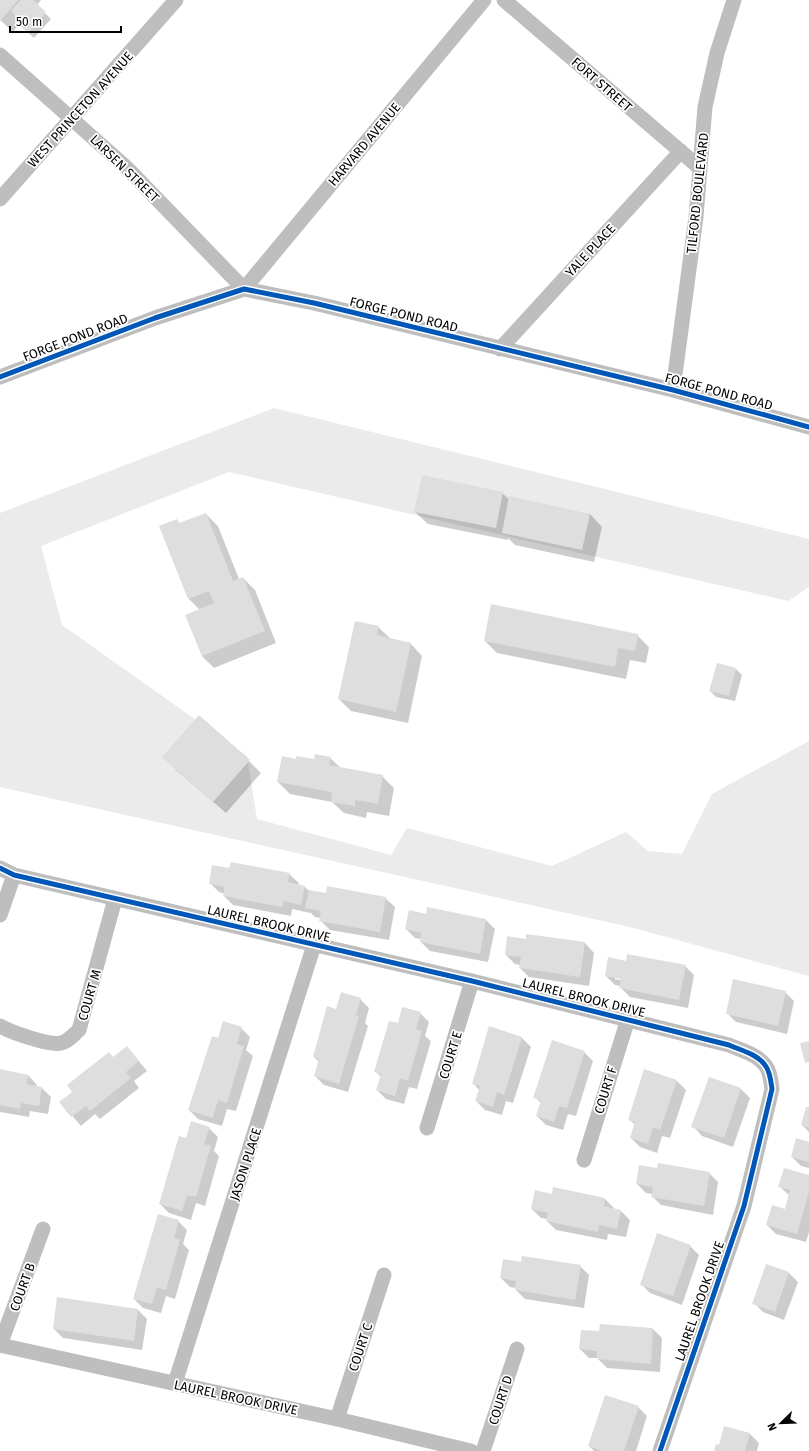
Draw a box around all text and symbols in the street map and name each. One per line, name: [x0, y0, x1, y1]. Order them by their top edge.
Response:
scale bar: [10, 8, 121, 34]
text: 50 m: [16, 15, 42, 29]
street label: WEST PRINCETON AVENUE: [24, 48, 136, 170]
street label: FORT STREET: [568, 54, 635, 115]
street label: HARVARD AVENUE: [325, 100, 404, 189]
street label: LARSEN STREET: [87, 132, 162, 205]
street label: TILFORD BOULEVARD: [684, 132, 711, 254]
street label: YALE PLACE: [562, 221, 619, 280]
street label: FORGE POND ROAD: [348, 294, 460, 335]
street label: FORGE POND ROAD: [21, 311, 130, 364]
street label: FORGE POND ROAD: [663, 370, 775, 413]
street label: LAUREL BROOK DRIVE: [206, 902, 332, 945]
street label: COURT M: [75, 968, 104, 1022]
street label: LAUREL BROOK DRIVE: [521, 975, 647, 1020]
street label: COURT E: [436, 1029, 465, 1081]
street label: COURT F: [591, 1064, 620, 1116]
street label: JASON PLACE: [227, 1126, 264, 1202]
street label: LAUREL BROOK DRIVE: [672, 1239, 727, 1363]
street label: COURT B: [7, 1261, 38, 1313]
street label: COURT C: [346, 1321, 376, 1373]
street label: COURT D: [485, 1374, 515, 1427]
street label: LAUREL BROOK DRIVE: [173, 1377, 299, 1418]
north arrow: [761, 1403, 801, 1443]
text: N: [765, 1421, 780, 1433]

